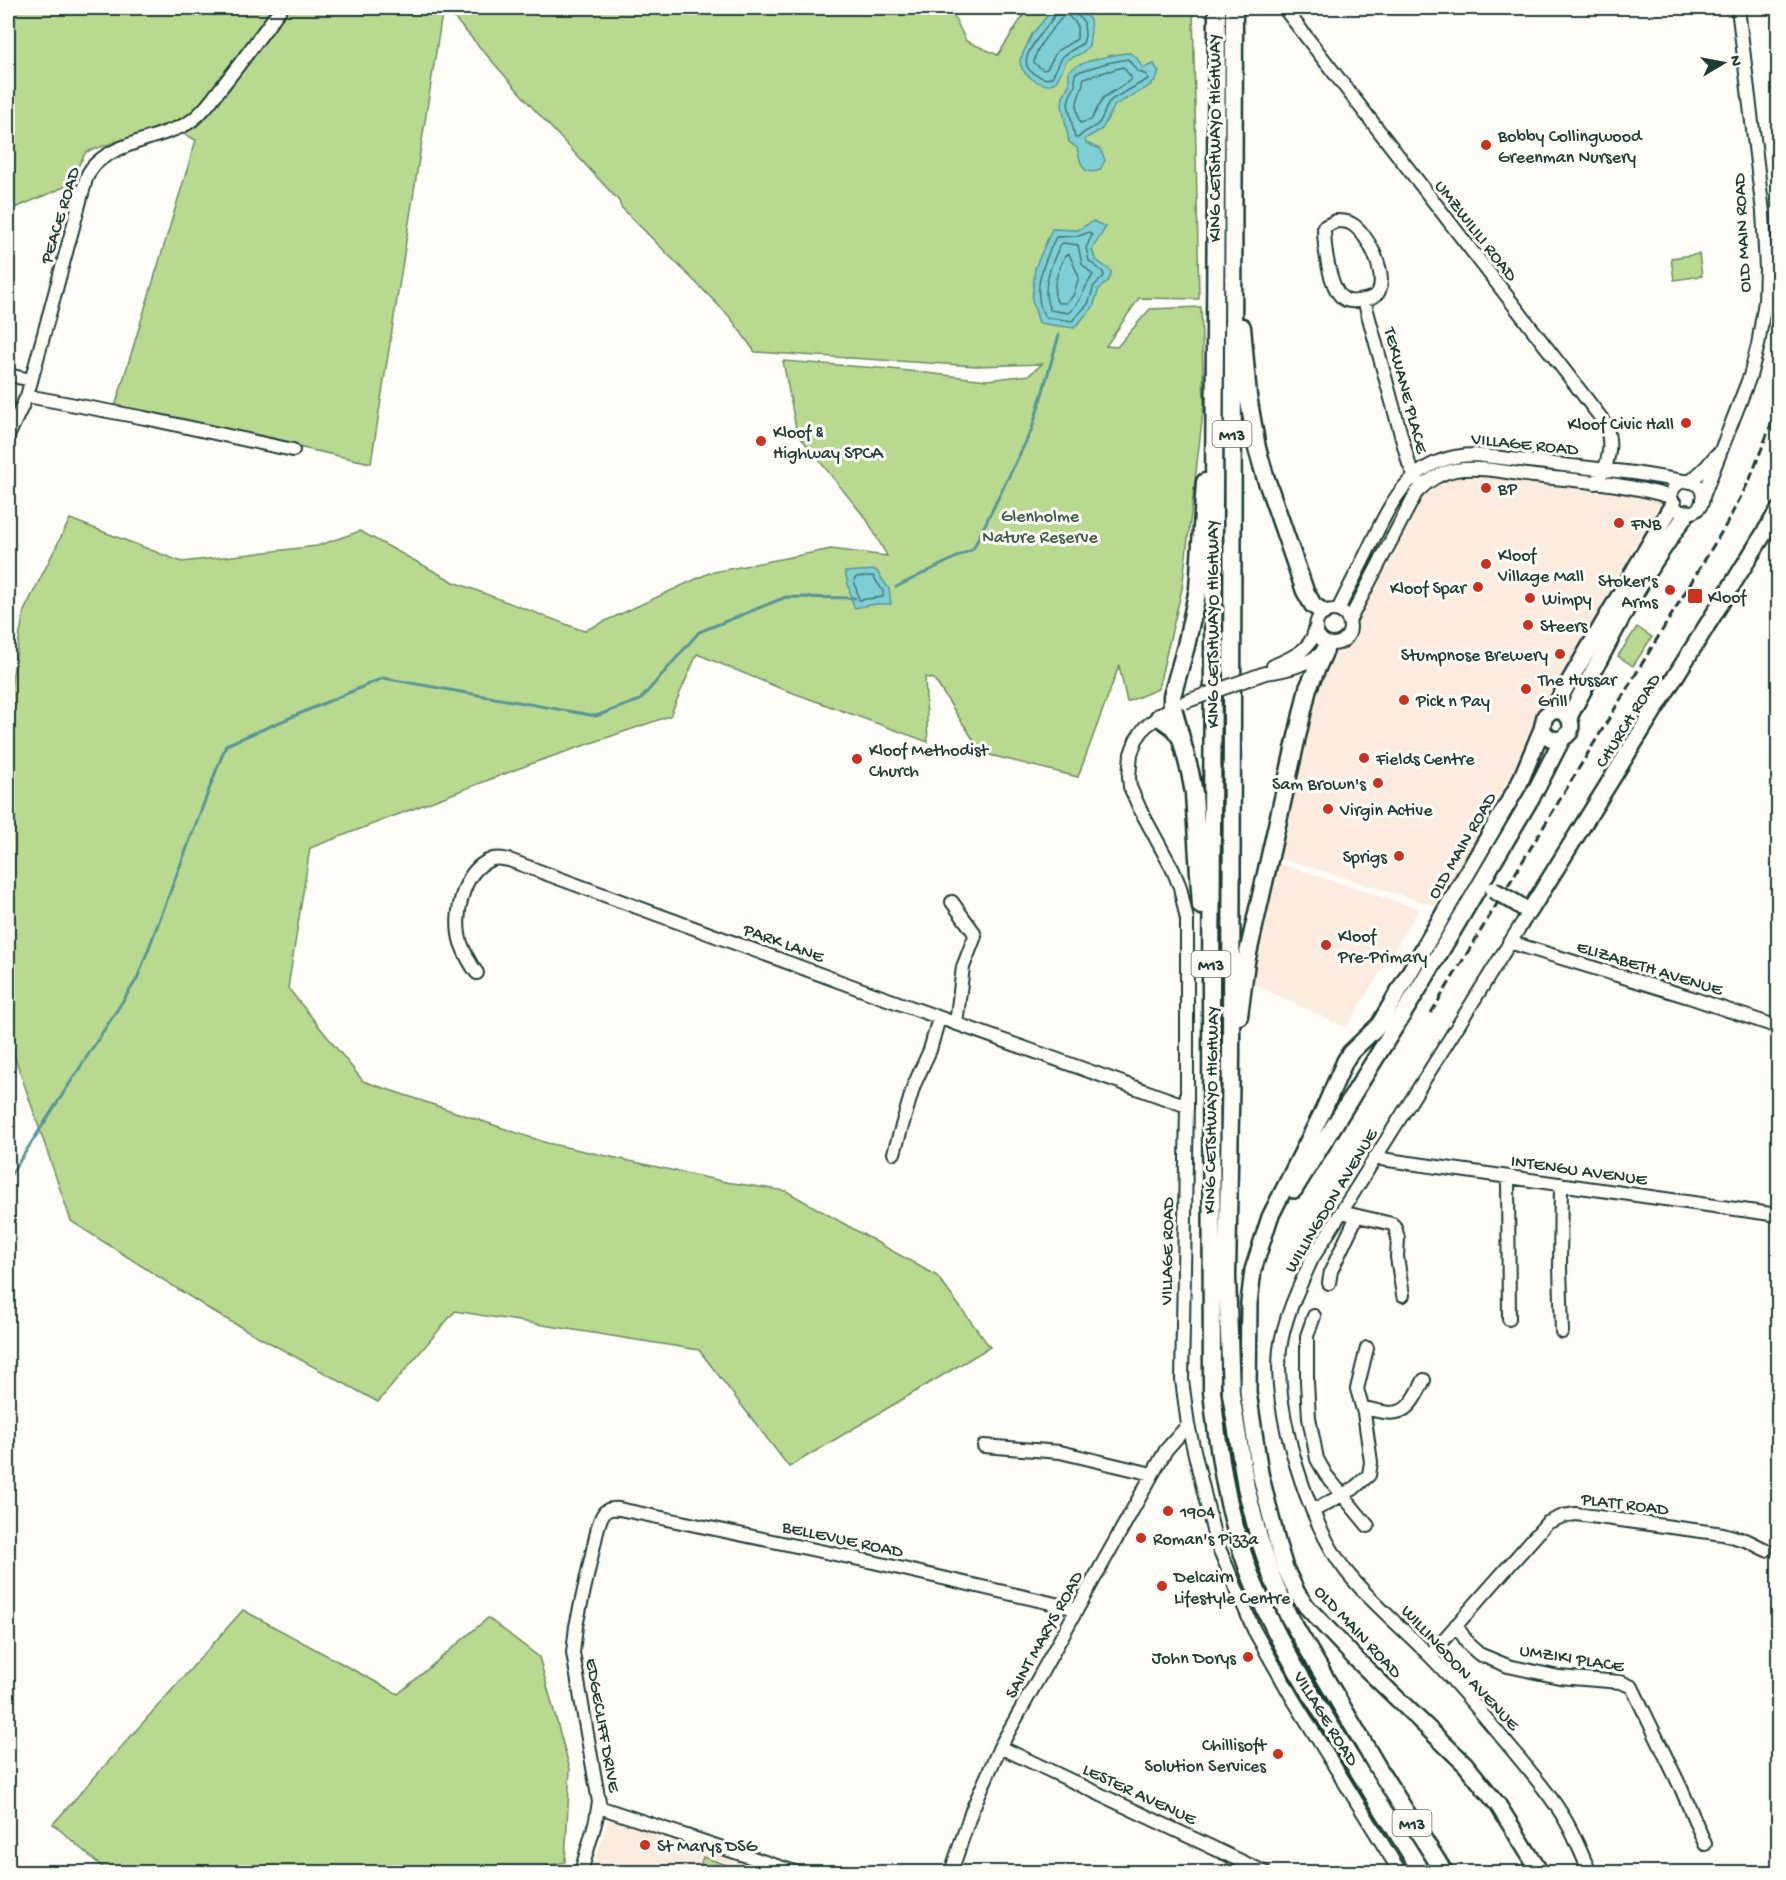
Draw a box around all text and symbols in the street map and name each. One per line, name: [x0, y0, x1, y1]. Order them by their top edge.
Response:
north arrow: [1693, 33, 1753, 93]
street label: KING CETSHWAYO HIGHWAY: [1206, 34, 1227, 242]
text: N: [1724, 54, 1745, 68]
place label: Bobby Collingwood Greenman Nursery: [1497, 127, 1643, 169]
marker: Bobby Collingwood Greenman Nursery: [1479, 138, 1493, 152]
street label: PEACE ROAD: [36, 165, 86, 267]
street label: OLD MAIN ROAD: [1730, 172, 1757, 293]
street label: UMZWILILI ROAD: [1429, 177, 1521, 287]
street label: TEKWANE PLACE: [1377, 325, 1432, 457]
place label: Kloof Civic Hall: [1568, 415, 1674, 436]
marker: Kloof Civic Hall: [1679, 416, 1693, 430]
road number: M13: [1212, 421, 1252, 447]
place label: Kloof & Highway SPCA: [773, 423, 884, 465]
street label: VILLAGE ROAD: [1469, 429, 1580, 462]
marker: Kloof & Highway SPCA: [754, 434, 768, 448]
place label: BP: [1497, 480, 1518, 501]
marker: BP: [1479, 481, 1493, 495]
park label: Glenholme Nature Reserve: [982, 507, 1099, 549]
place label: FNB: [1630, 515, 1662, 536]
marker: FNB: [1612, 516, 1626, 530]
street label: KING CETSHWAYO HIGHWAY: [1204, 520, 1225, 728]
place label: Kloof Village Mall: [1497, 546, 1584, 588]
marker: Kloof Village Mall: [1479, 557, 1493, 571]
place label: Stoker's Arms: [1598, 572, 1659, 614]
place label: Kloof Spar: [1390, 579, 1468, 600]
marker: Kloof Spar: [1471, 580, 1485, 594]
marker: Stoker's Arms: [1663, 583, 1677, 597]
marker: Kloof: [1686, 587, 1704, 605]
place label: Kloof: [1708, 588, 1748, 609]
place label: Wimpy: [1542, 590, 1592, 611]
marker: Wimpy: [1523, 591, 1537, 605]
place label: Steers: [1540, 617, 1589, 638]
marker: Steers: [1521, 618, 1535, 632]
place label: Stumpnose Brewery: [1401, 646, 1548, 667]
marker: Stumpnose Brewery: [1553, 647, 1567, 661]
street label: CHURCH ROAD: [1592, 670, 1666, 772]
place label: The Hussar Grill: [1537, 671, 1618, 713]
marker: The Hussar Grill: [1519, 682, 1533, 696]
place label: Pick n Pay: [1415, 692, 1490, 713]
marker: Pick n Pay: [1397, 693, 1411, 707]
place label: Kloof Methodist Church: [869, 741, 990, 783]
place label: Fields Centre: [1375, 750, 1475, 771]
marker: Fields Centre: [1357, 751, 1371, 765]
marker: Kloof Methodist Church: [850, 752, 864, 766]
place label: Sam Brown's: [1272, 775, 1367, 796]
marker: Sam Brown's: [1371, 776, 1385, 790]
street label: OLD MAIN ROAD: [1424, 789, 1502, 903]
place label: Virgin Active: [1339, 801, 1433, 822]
marker: Virgin Active: [1321, 802, 1335, 816]
place label: Sprigs: [1343, 848, 1388, 869]
marker: Sprigs: [1392, 849, 1406, 863]
street label: PARK LANE: [739, 920, 827, 969]
place label: Kloof Pre-Primary: [1337, 927, 1428, 969]
street label: ELIZABETH AVENUE: [1574, 937, 1726, 1002]
marker: Kloof Pre-Primary: [1319, 938, 1333, 952]
road number: M13: [1192, 951, 1230, 977]
street label: KING CETSHWAYO HIGHWAY: [1200, 1006, 1225, 1214]
street label: WILLINGDON AVENUE: [1281, 1125, 1384, 1277]
street label: INTENGU AVENUE: [1509, 1152, 1649, 1192]
street label: VILLAGE ROAD: [1157, 1197, 1180, 1306]
street label: PLATT ROAD: [1579, 1490, 1670, 1521]
place label: 1904: [1179, 1503, 1216, 1524]
marker: 1904: [1161, 1504, 1175, 1518]
street label: BELLEVUE ROAD: [779, 1517, 905, 1564]
place label: Roman's Pizza: [1153, 1530, 1259, 1551]
marker: Roman's Pizza: [1134, 1531, 1148, 1545]
street label: SAINT MARYS ROAD: [1001, 1568, 1089, 1703]
place label: Delcairn Lifestyle Centre: [1173, 1568, 1291, 1610]
marker: Delcairn Lifestyle Centre: [1155, 1579, 1169, 1593]
street label: OLD MAIN ROAD: [1309, 1582, 1406, 1684]
street label: WILLINGDON AVENUE: [1396, 1602, 1523, 1736]
street label: UMZIKI PLACE: [1518, 1641, 1626, 1678]
place label: John Dorys: [1152, 1649, 1237, 1670]
marker: John Dorys: [1241, 1650, 1255, 1664]
street label: EDGECLIFF DRIVE: [579, 1657, 624, 1795]
street label: VILLAGE ROAD: [1287, 1667, 1362, 1771]
place label: Chillisoft Solution Services: [1145, 1736, 1268, 1778]
marker: Chillisoft Solution Services: [1271, 1747, 1285, 1761]
street label: LESTER AVENUE: [1079, 1760, 1200, 1831]
road number: M13: [1392, 1810, 1432, 1836]
place label: St Marys DSG: [657, 1837, 758, 1858]
marker: St Marys DSG: [638, 1838, 652, 1852]

